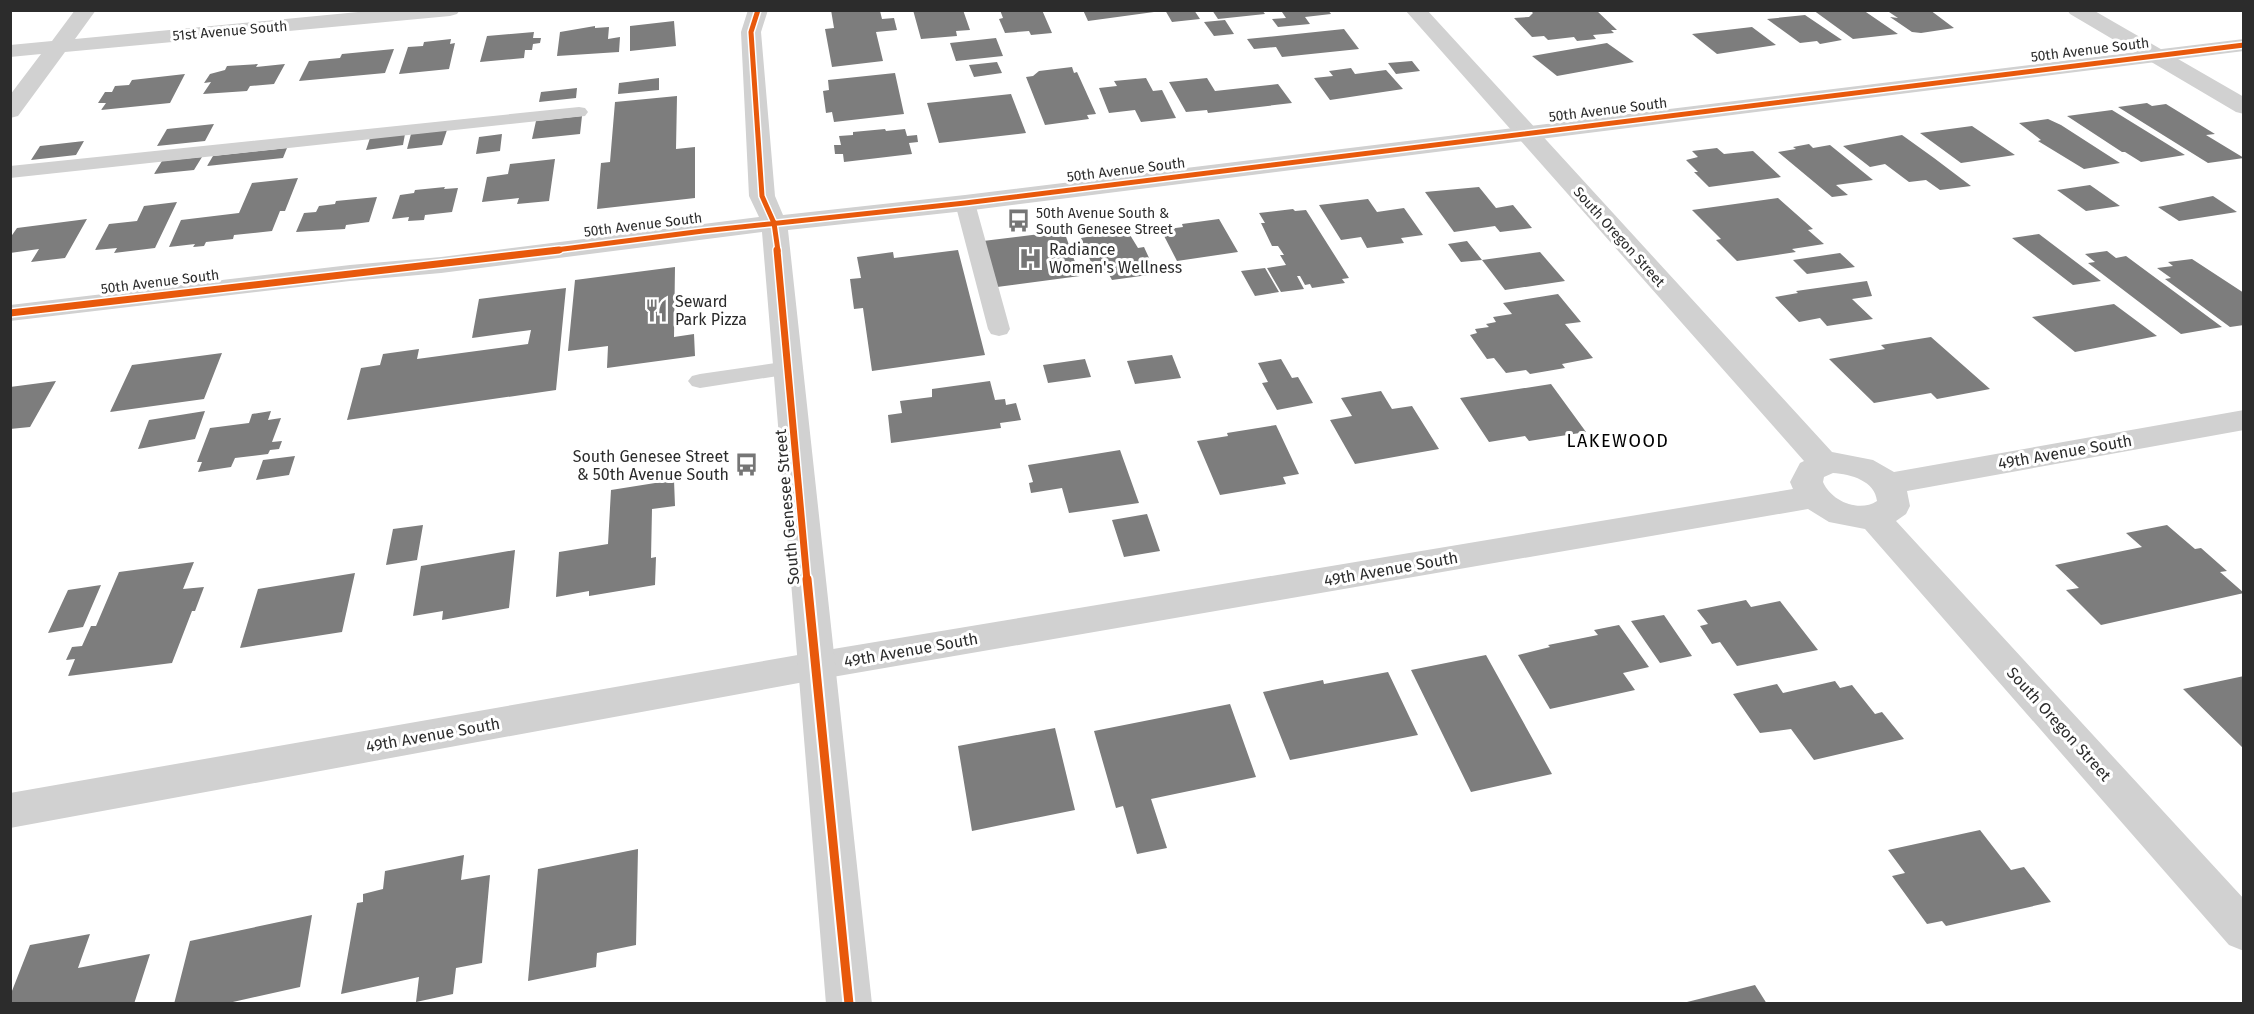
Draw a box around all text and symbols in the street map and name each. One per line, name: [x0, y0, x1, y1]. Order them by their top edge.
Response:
street label: 51st Avenue South: [172, 18, 288, 44]
street label: 50th Avenue South: [2030, 34, 2150, 66]
street label: 50th Avenue South: [1548, 94, 1668, 126]
street label: 50th Avenue South: [1066, 154, 1186, 186]
street label: South Oregon Street: [1570, 184, 1669, 291]
place label: 50th Avenue South & South Genesee Street: [1036, 205, 1174, 238]
bus stop icon: 50th Avenue South & South Genesee Street: [1005, 208, 1031, 234]
street label: 50th Avenue South: [583, 209, 703, 241]
place label: Radiance Women's Wellness: [1049, 240, 1182, 277]
hospital icon: Radiance Women's Wellness: [1018, 245, 1044, 271]
street label: 50th Avenue South: [100, 266, 220, 298]
place label: Seward Park Pizza: [675, 292, 747, 329]
restaurant icon: Seward Park Pizza: [644, 297, 670, 323]
street label: South Genesee Street: [771, 428, 803, 586]
district label: LAKEWOOD: [1567, 430, 1669, 452]
street label: 49th Avenue South: [1996, 431, 2134, 473]
place label: South Genesee Street & 50th Avenue South: [573, 447, 729, 484]
bus stop icon: South Genesee Street & 50th Avenue South: [734, 452, 760, 478]
street label: 49th Avenue South: [1322, 548, 1460, 590]
street label: 49th Avenue South: [842, 629, 980, 671]
street label: South Oregon Street: [2003, 663, 2115, 785]
street label: 49th Avenue South: [364, 714, 502, 756]

